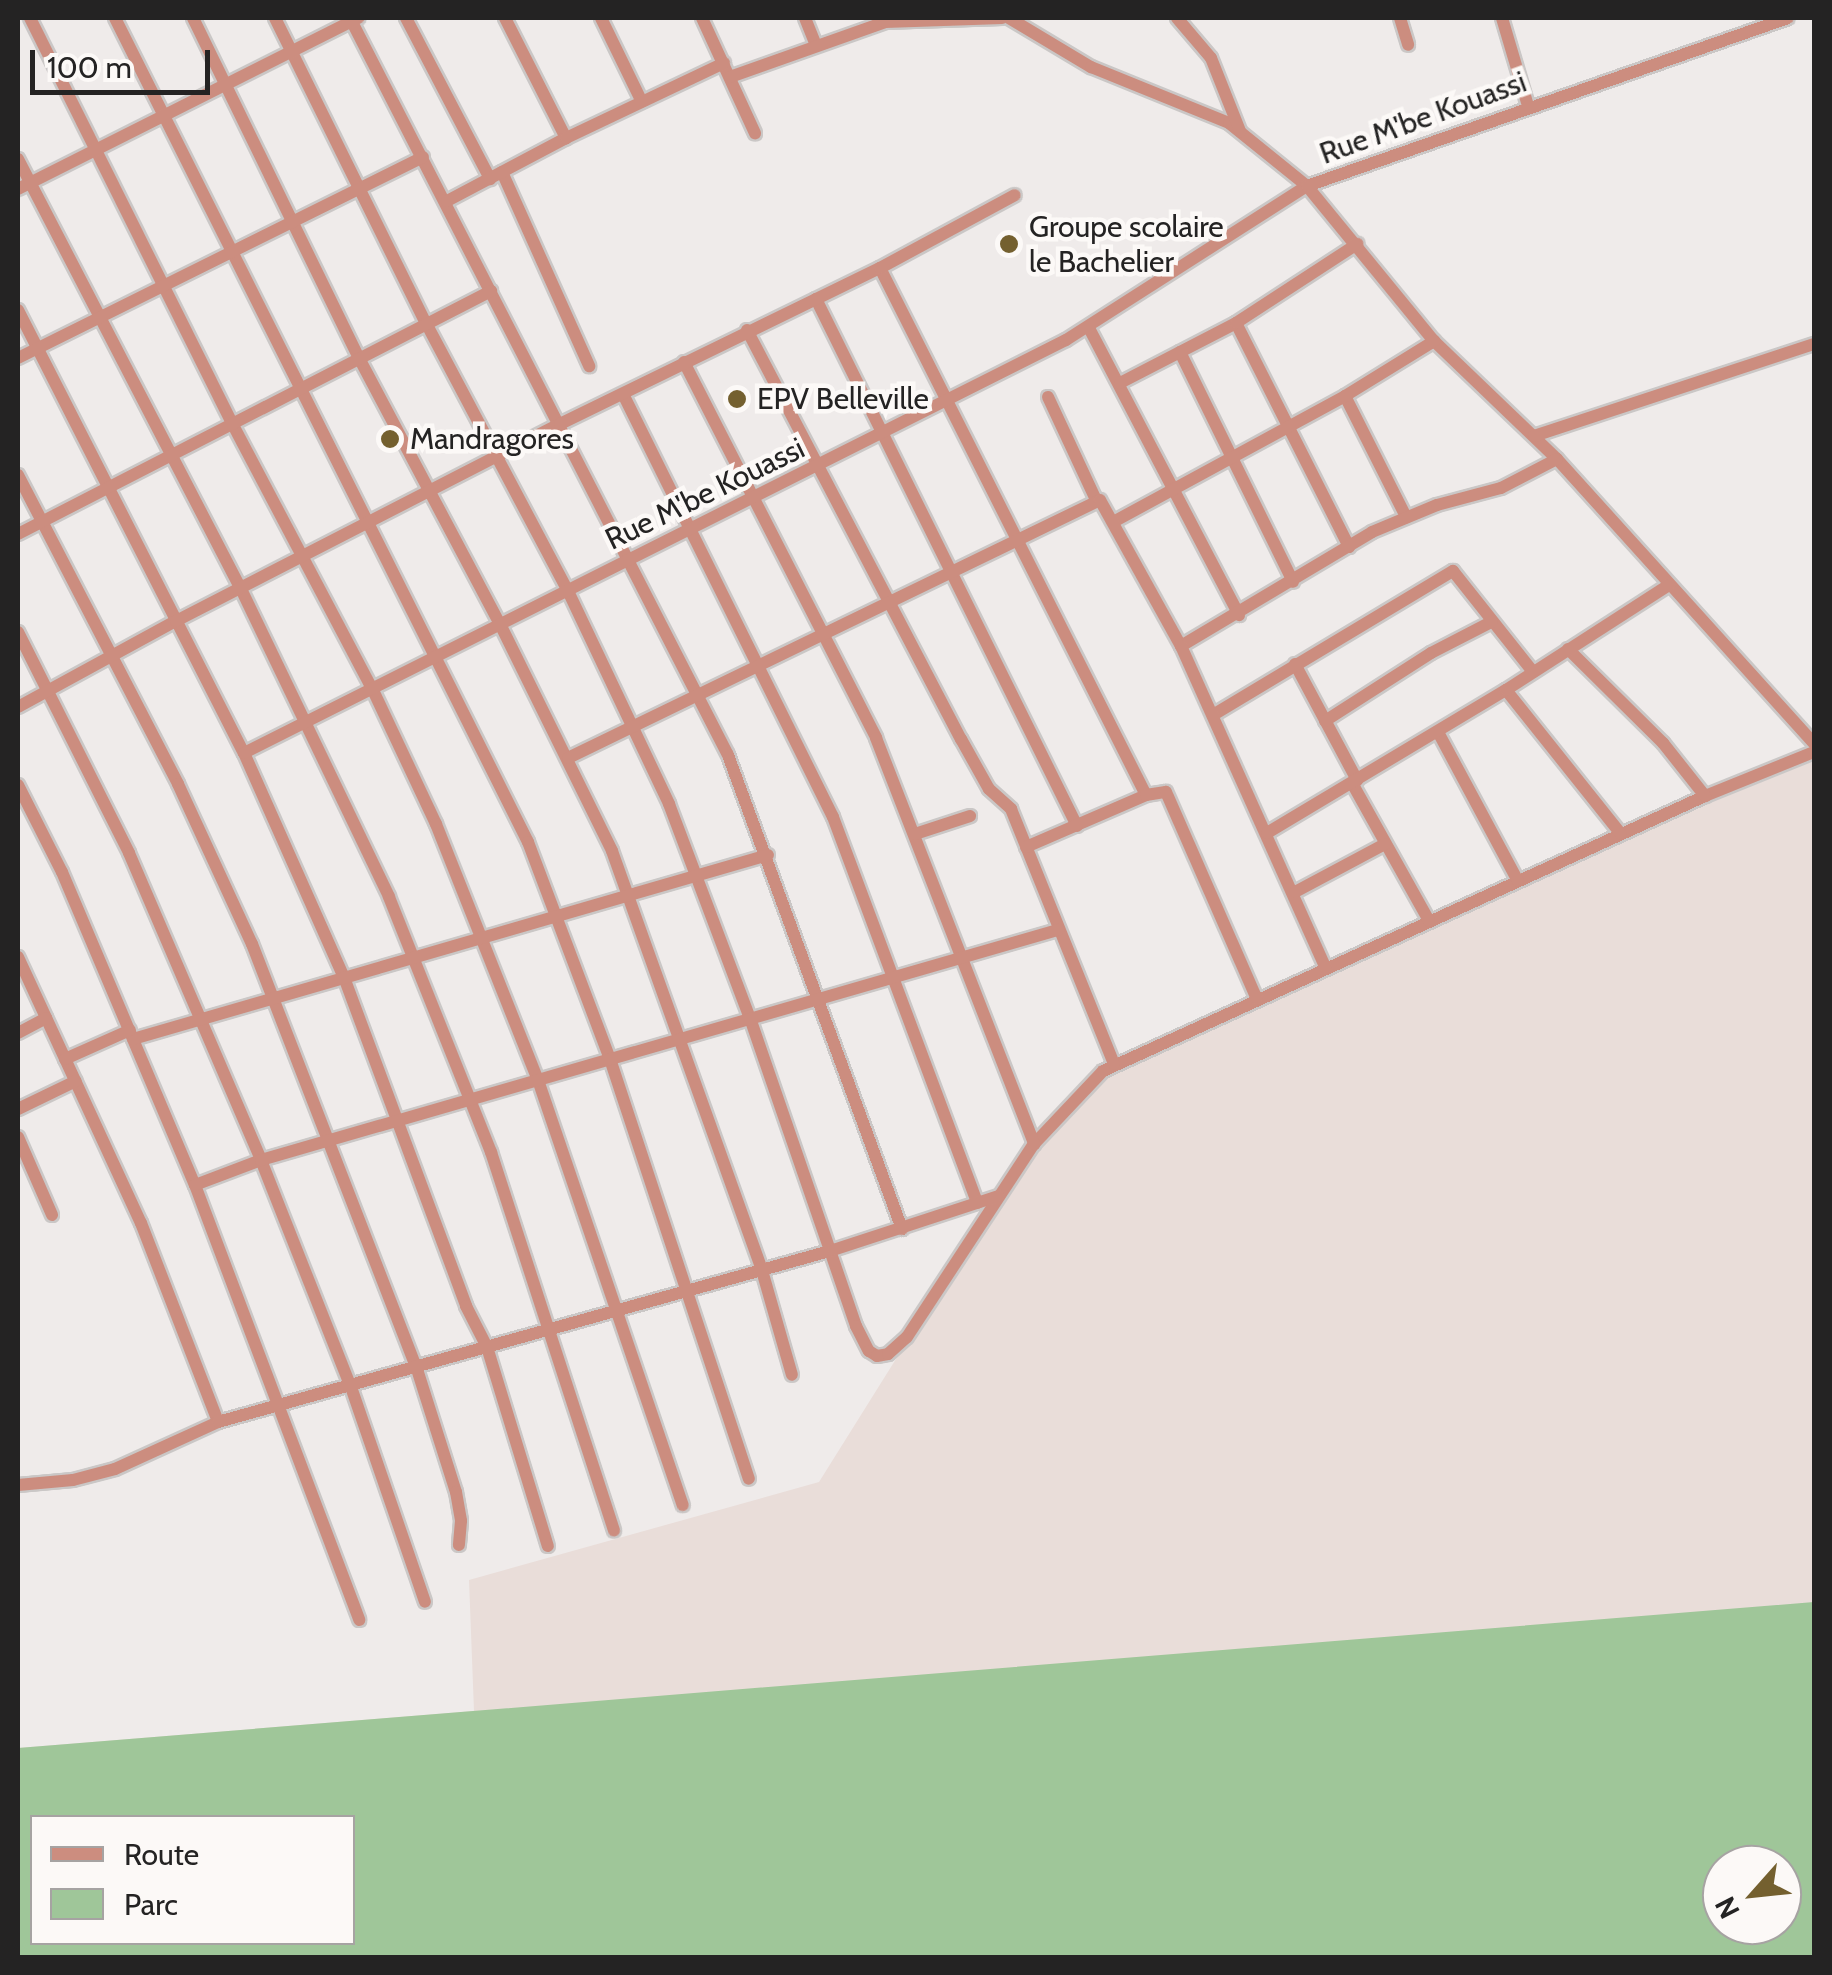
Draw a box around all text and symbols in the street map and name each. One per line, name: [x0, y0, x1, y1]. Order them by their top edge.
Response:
scale bar: [35, 30, 215, 92]
text: 100 m: [47, 49, 132, 86]
street label: Rue M'be Kouassi: [1315, 64, 1531, 172]
place label: Groupe scolaire le Bachelier: [1029, 209, 1224, 280]
marker: Groupe scolaire le Bachelier: [998, 233, 1020, 255]
place label: EPV Belleville: [757, 381, 929, 417]
marker: EPV Belleville: [726, 388, 748, 410]
place label: Mandragores: [410, 421, 574, 457]
marker: Mandragores: [379, 428, 401, 450]
street label: Rue M'be Kouassi: [600, 430, 810, 558]
legend: [30, 1815, 355, 1945]
text: Route: [124, 1836, 199, 1873]
north arrow: [1702, 1845, 1802, 1945]
text: Parc: [124, 1886, 178, 1923]
text: N: [1707, 1891, 1747, 1924]

